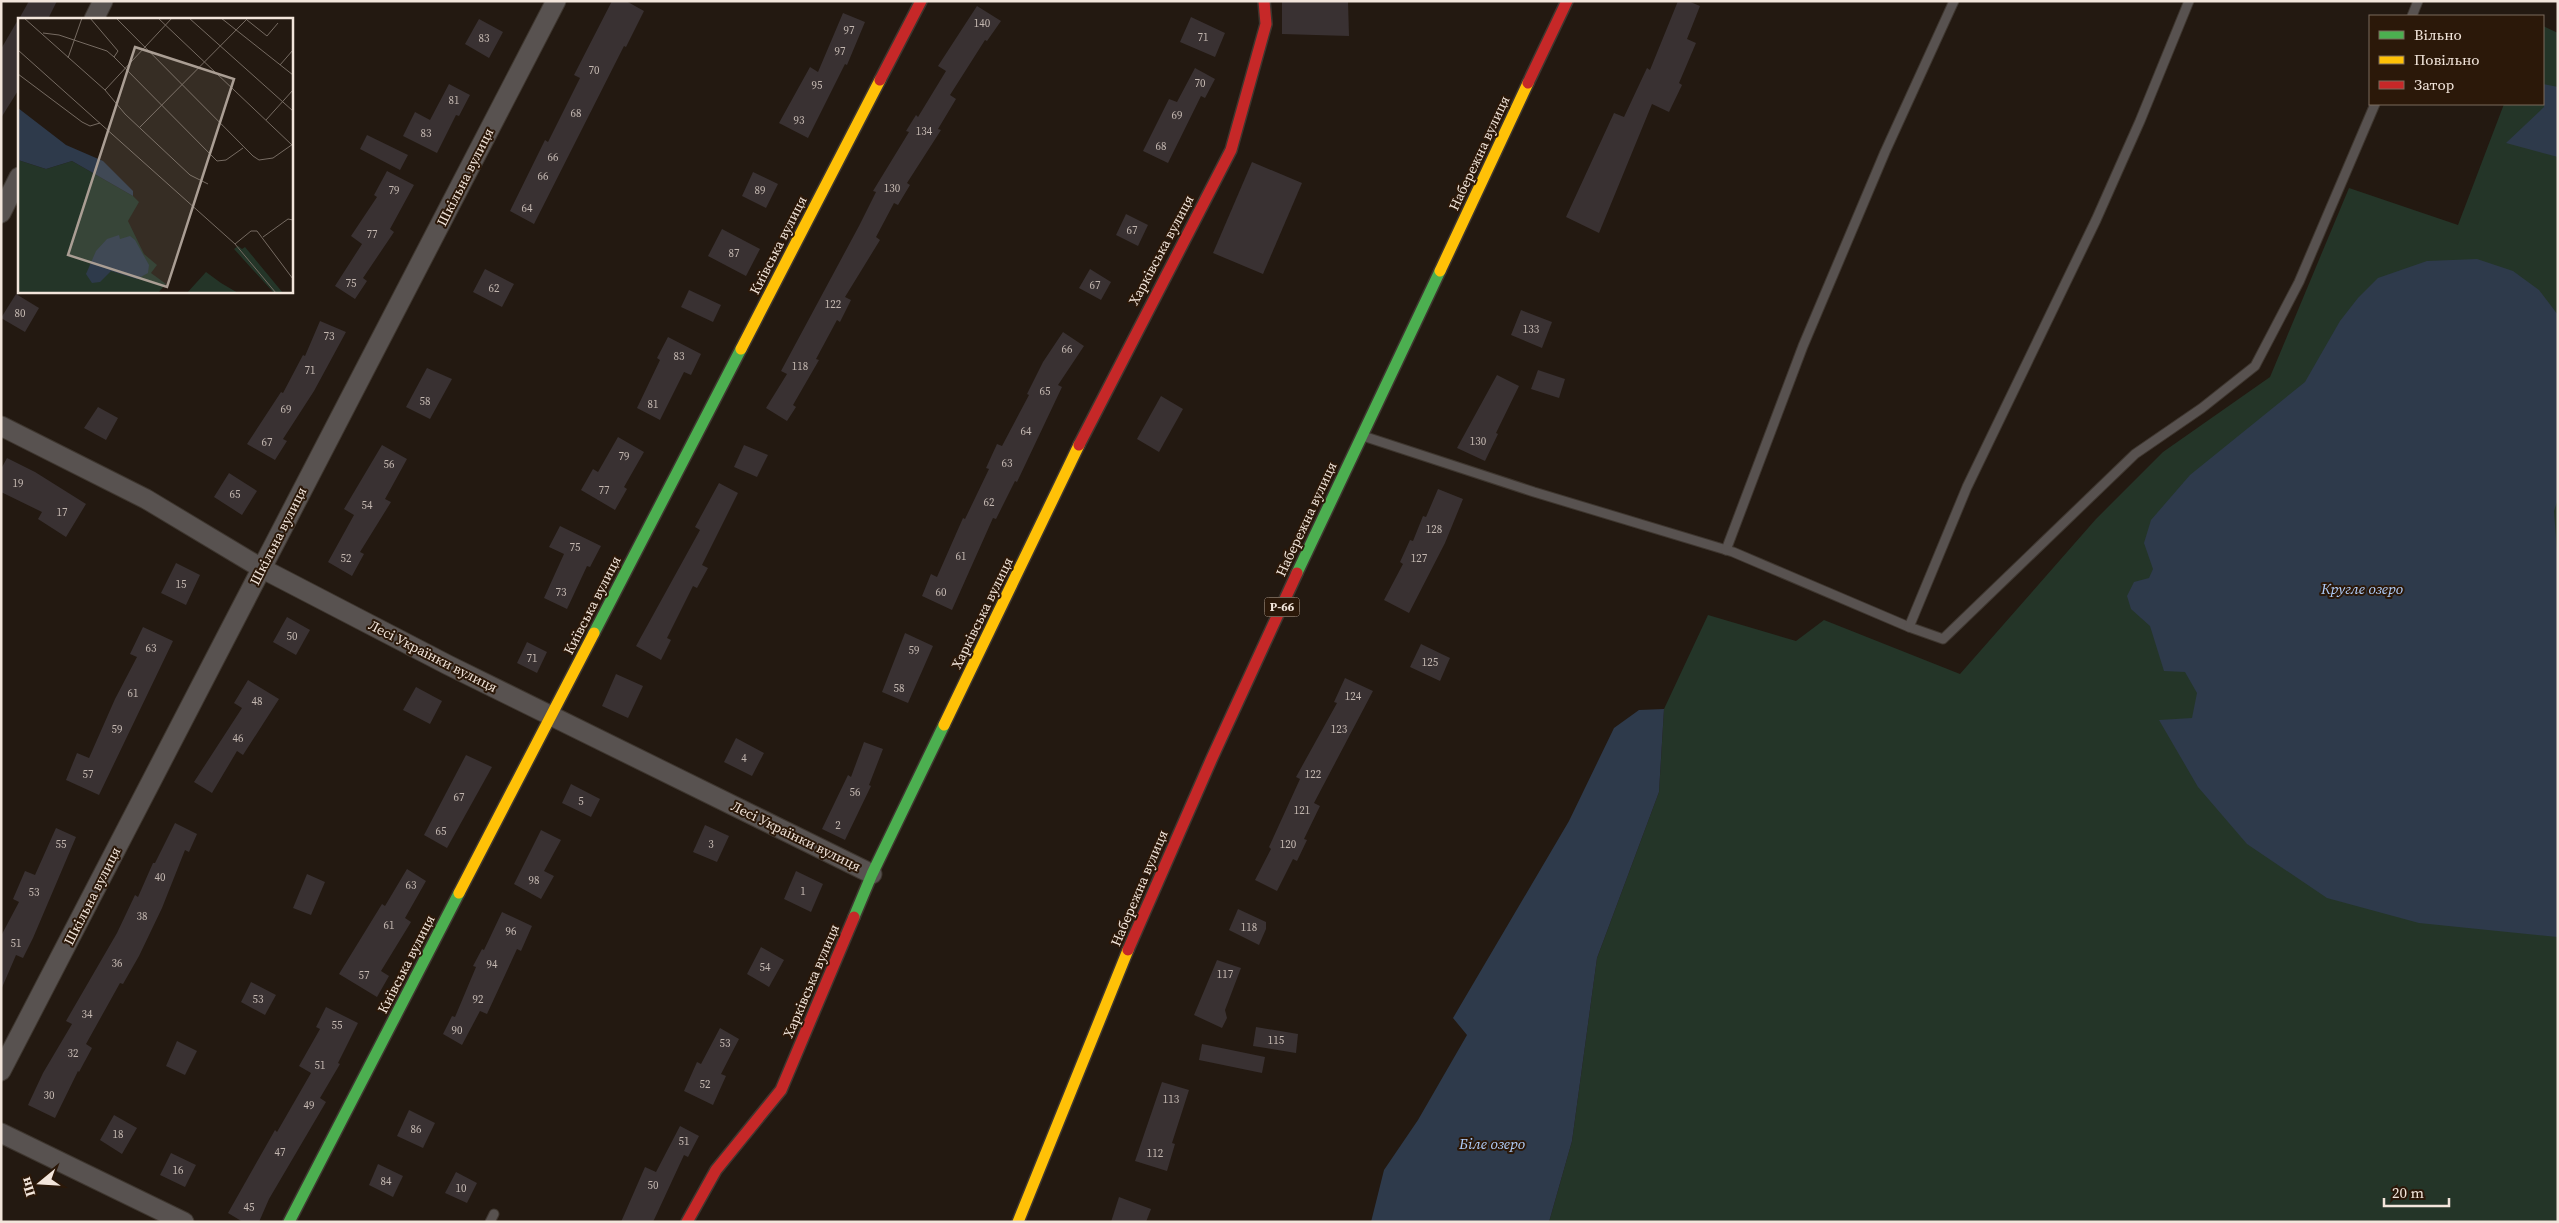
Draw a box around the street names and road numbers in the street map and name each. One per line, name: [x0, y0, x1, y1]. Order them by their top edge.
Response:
street label: Набережна вулиця: [1444, 92, 1514, 214]
street label: Шкільна вулиця: [432, 124, 498, 230]
street label: Харківська вулиця: [1124, 191, 1198, 309]
street label: Київська вулиця: [744, 192, 812, 298]
street label: Набережна вулиця: [1271, 458, 1341, 580]
street label: Шкільна вулиця: [245, 483, 311, 589]
street label: Київська вулиця: [558, 552, 626, 658]
street label: Харківська вулиця: [946, 554, 1018, 672]
road number: Р-66: [1264, 598, 1300, 616]
street label: Лесі Українки вулиця: [365, 615, 501, 697]
street label: Лесі Українки вулиця: [728, 796, 864, 876]
street label: Набережна вулиця: [1105, 827, 1173, 949]
street label: Шкільна вулиця: [59, 843, 125, 949]
street label: Київська вулиця: [372, 911, 440, 1017]
street label: Харківська вулиця: [778, 921, 844, 1041]

